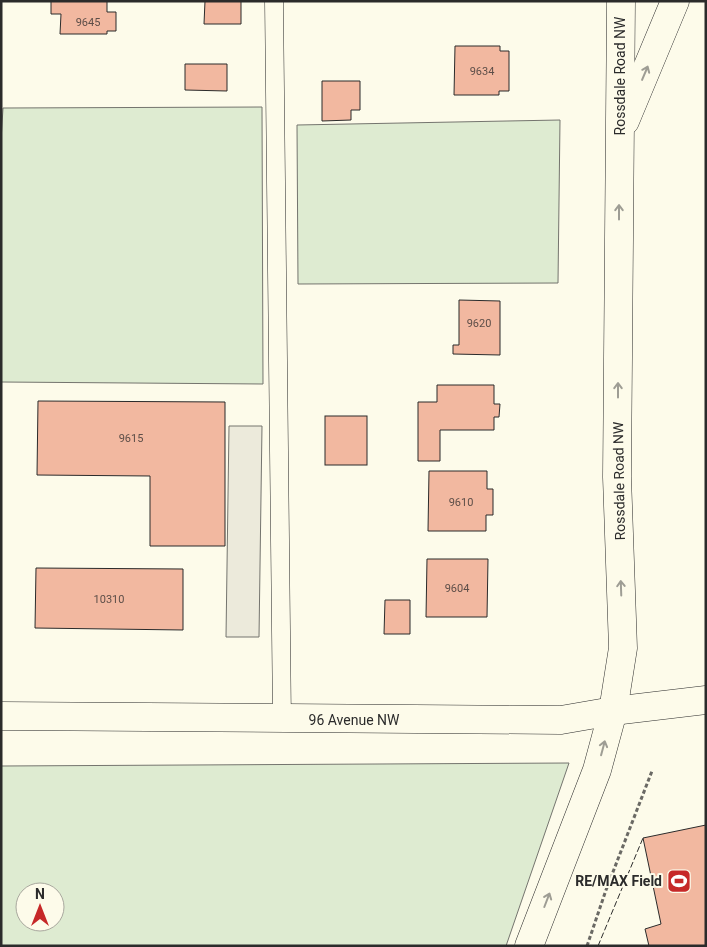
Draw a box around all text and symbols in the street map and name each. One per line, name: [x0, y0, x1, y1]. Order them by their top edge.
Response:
house number: 9645: [76, 16, 100, 29]
street label: Rossdale Road NW: [612, 16, 628, 135]
house number: 9634: [470, 65, 494, 78]
one-way arrow: [641, 66, 650, 81]
one-way arrow: [614, 205, 624, 221]
house number: 9620: [467, 317, 491, 330]
one-way arrow: [613, 382, 623, 398]
street label: Rossdale Road NW: [610, 421, 628, 541]
house number: 9615: [119, 432, 143, 445]
house number: 9610: [449, 496, 473, 509]
one-way arrow: [616, 580, 626, 596]
house number: 9604: [445, 582, 469, 595]
house number: 10310: [94, 593, 124, 606]
street label: 96 Avenue NW: [309, 712, 400, 728]
one-way arrow: [599, 740, 608, 756]
sports icon: RE/MAX Field: [666, 868, 692, 894]
place label: RE/MAX Field: [575, 873, 662, 889]
north arrow: [15, 882, 65, 932]
text: N: [35, 886, 45, 902]
one-way arrow: [542, 893, 552, 908]

